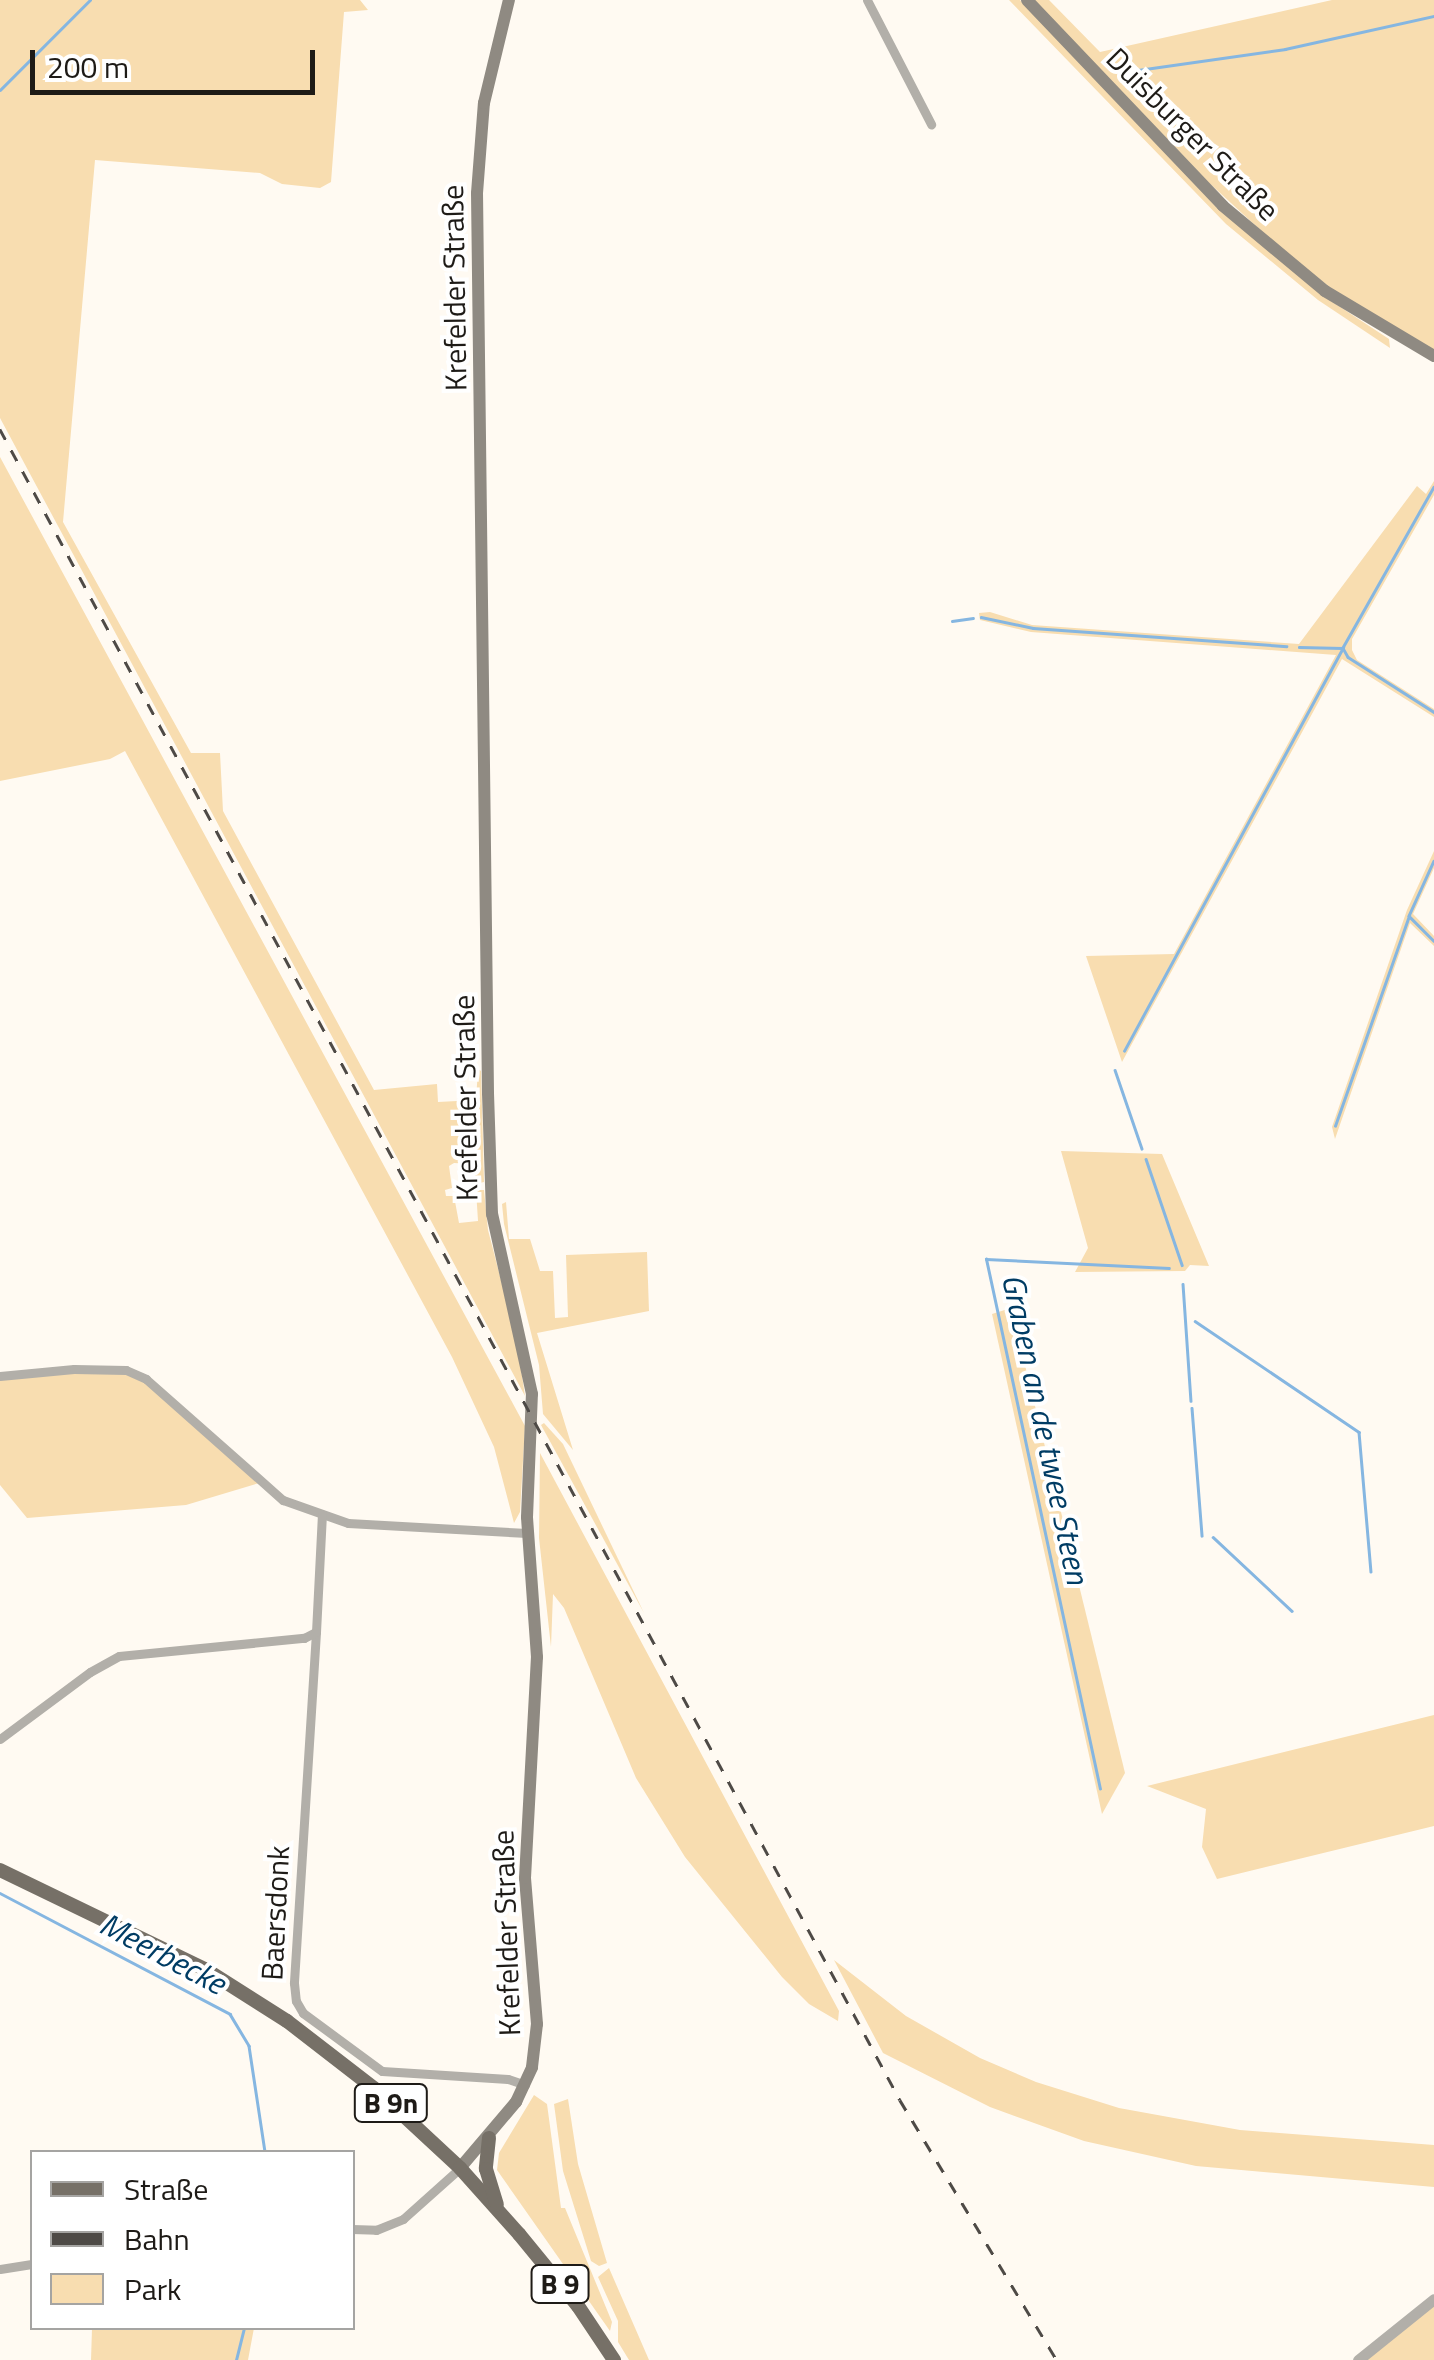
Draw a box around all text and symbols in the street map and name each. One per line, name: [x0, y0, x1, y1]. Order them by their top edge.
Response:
scale bar: [35, 30, 320, 92]
street label: Duisburger Straße: [1099, 40, 1287, 228]
text: 200 m: [47, 44, 129, 90]
street label: Krefelder Straße: [434, 185, 474, 391]
street label: Krefelder Straße: [445, 995, 485, 1201]
water label: Graben an de twee Steen: [994, 1270, 1098, 1588]
street label: Krefelder Straße: [484, 1829, 528, 2037]
street label: Baersdonk: [253, 1845, 297, 1981]
water label: Meerbecke: [94, 1904, 232, 2002]
road number: B 9n: [354, 2080, 428, 2126]
legend: [30, 2150, 355, 2330]
text: Straße: [124, 2166, 208, 2212]
text: Bahn: [124, 2216, 190, 2262]
road number: B 9: [530, 2261, 590, 2307]
text: Park: [124, 2266, 181, 2312]

